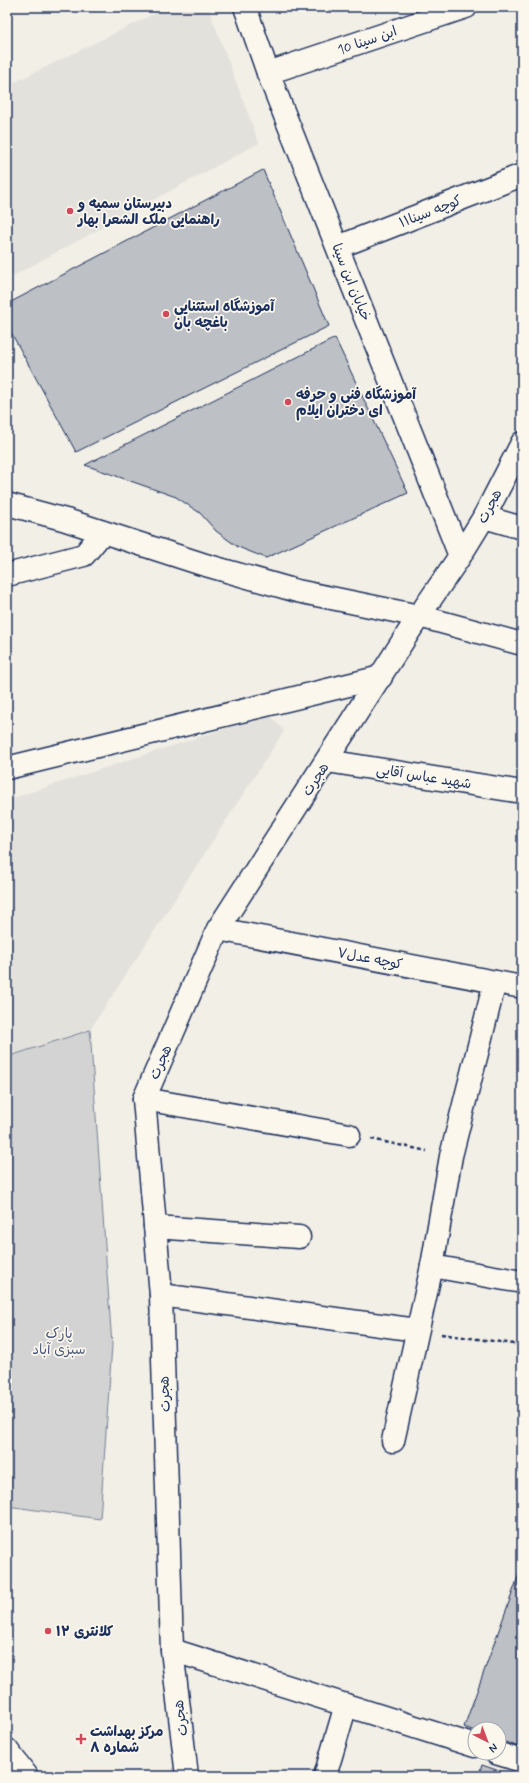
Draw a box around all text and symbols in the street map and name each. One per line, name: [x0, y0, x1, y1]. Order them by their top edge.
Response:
street label: ابن سینا 10: [335, 22, 399, 60]
street label: کوچه سینا۱۱: [397, 192, 464, 232]
place label: دبیرستان سمیه و راهنمایی ملک الشعرا بهار: [76, 195, 220, 229]
marker: دبیرستان سمیه و راهنمایی ملک الشعرا بهار: [65, 206, 75, 216]
street label: خیابان ابن سینا: [327, 241, 375, 324]
place label: آموزشگاه استثنایی باغچه بان: [174, 297, 275, 332]
marker: آموزشگاه استثنایی باغچه بان: [161, 309, 171, 319]
place label: آموزشگاه فنی و حرفه ای دختران ایلام: [296, 385, 417, 421]
marker: آموزشگاه فنی و حرفه ای دختران ایلام: [283, 397, 293, 407]
street label: هجرت: [473, 486, 506, 527]
street label: هجرت: [298, 759, 333, 800]
street label: شهید عباس آقایی: [375, 761, 473, 793]
street label: کوچه عدل۷: [336, 944, 404, 974]
street label: هجرت: [145, 1042, 177, 1083]
park label: پارک سبزی آباد: [32, 1325, 86, 1359]
street label: هجرت: [155, 1375, 175, 1412]
place label: کلانتری ۱۲: [56, 1623, 114, 1641]
marker: کلانتری ۱۲: [43, 1626, 53, 1636]
street label: هجرت: [170, 1699, 192, 1737]
north arrow: [467, 1721, 507, 1761]
place label: مرکز بهداشت شماره ۸: [90, 1723, 163, 1757]
marker: مرکز بهداشت شماره ۸: [75, 1733, 87, 1745]
text: N: [486, 1740, 500, 1755]

